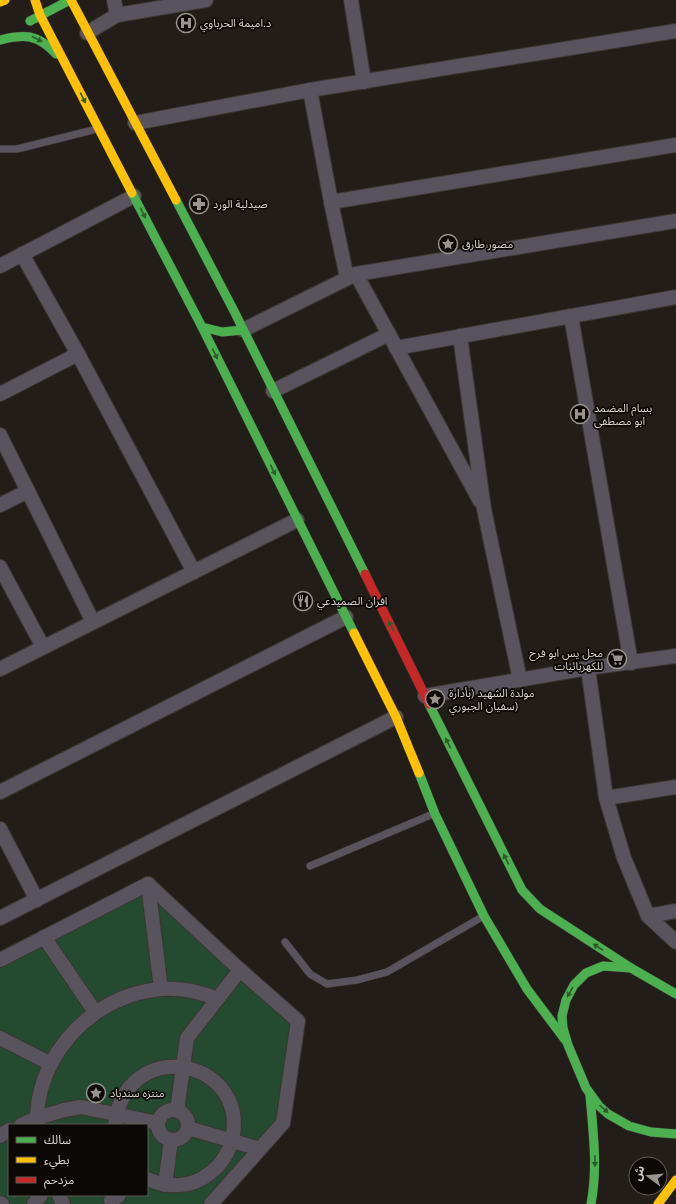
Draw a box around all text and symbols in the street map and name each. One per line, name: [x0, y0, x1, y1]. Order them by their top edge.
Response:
hospital icon: د.اميمة الحرباوي: [175, 12, 197, 34]
place label: د.اميمة الحرباوي: [200, 15, 271, 33]
one-way arrow: [32, 36, 43, 42]
one-way arrow: [80, 92, 86, 103]
pharmacy icon: صيدلية الورد: [188, 193, 210, 215]
place label: صيدلية الورد: [213, 196, 268, 211]
one-way arrow: [140, 207, 146, 219]
place icon: مصور طارق: [437, 233, 459, 255]
place label: مصور طارق: [462, 236, 513, 251]
one-way arrow: [212, 348, 218, 359]
place label: بسام المضمد ابو مصطفى: [594, 400, 652, 428]
hospital icon: بسام المضمد ابو مصطفى: [569, 403, 591, 425]
one-way arrow: [270, 464, 276, 476]
restaurant icon: افران الصميدعي: [292, 590, 314, 612]
place label: افران الصميدعي: [317, 593, 388, 611]
one-way arrow: [387, 621, 394, 632]
place label: محل يس ابو فرح للكهربائيات: [529, 645, 603, 673]
supermarket icon: محل يس ابو فرح للكهربائيات: [606, 648, 628, 670]
place label: مولدة الشهيد (بأدارة سفيان الجبوري): [449, 685, 535, 716]
place icon: مولدة الشهيد (بأدارة سفيان الجبوري): [424, 688, 446, 710]
one-way arrow: [445, 737, 452, 748]
one-way arrow: [503, 853, 510, 865]
one-way arrow: [593, 943, 603, 951]
one-way arrow: [567, 986, 574, 998]
place icon: منتزه سندباد: [85, 1082, 107, 1104]
place label: منتزه سندباد: [110, 1085, 165, 1100]
one-way arrow: [599, 1104, 609, 1114]
legend: [8, 1124, 148, 1196]
text: سالك: [44, 1131, 71, 1148]
text: بطيء: [44, 1151, 70, 1170]
one-way arrow: [592, 1155, 598, 1168]
north arrow: [628, 1156, 668, 1196]
text: ش: [629, 1164, 647, 1182]
text: مزدحم: [44, 1171, 74, 1189]

